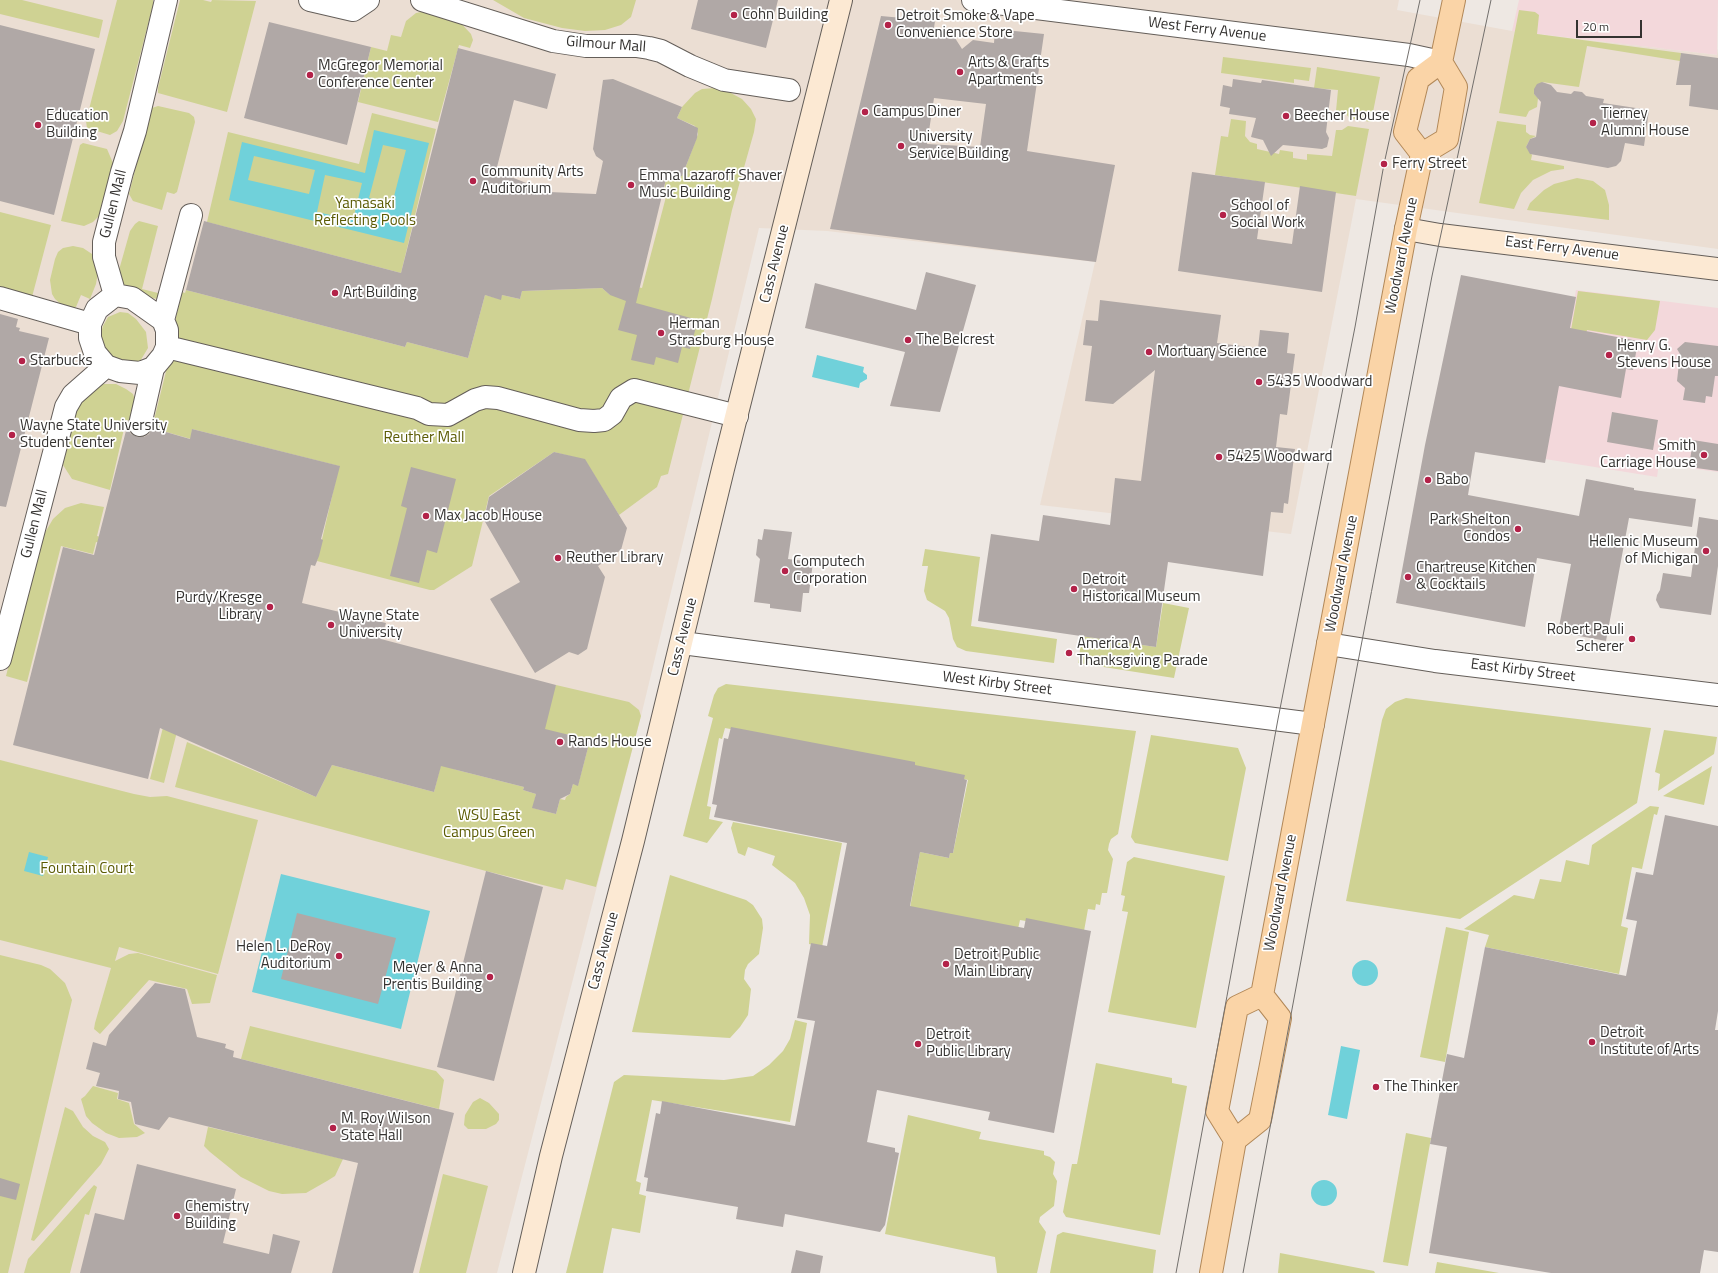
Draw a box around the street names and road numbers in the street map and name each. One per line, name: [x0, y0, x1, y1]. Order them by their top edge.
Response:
street label: West Ferry Avenue: [1147, 14, 1267, 46]
street label: Gilmour Mall: [565, 33, 647, 57]
street label: Gullen Mall: [97, 168, 131, 240]
street label: Woodward Avenue: [1382, 196, 1422, 316]
street label: Cass Avenue: [757, 223, 793, 305]
street label: East Ferry Avenue: [1504, 233, 1620, 265]
street label: Gullen Mall: [18, 488, 52, 560]
street label: Woodward Avenue: [1322, 514, 1362, 634]
street label: Cass Avenue: [665, 596, 701, 678]
street label: East Kirby Street: [1470, 656, 1576, 686]
street label: West Kirby Street: [941, 668, 1053, 700]
street label: Woodward Avenue: [1261, 833, 1301, 953]
street label: Cass Avenue: [585, 910, 623, 992]

